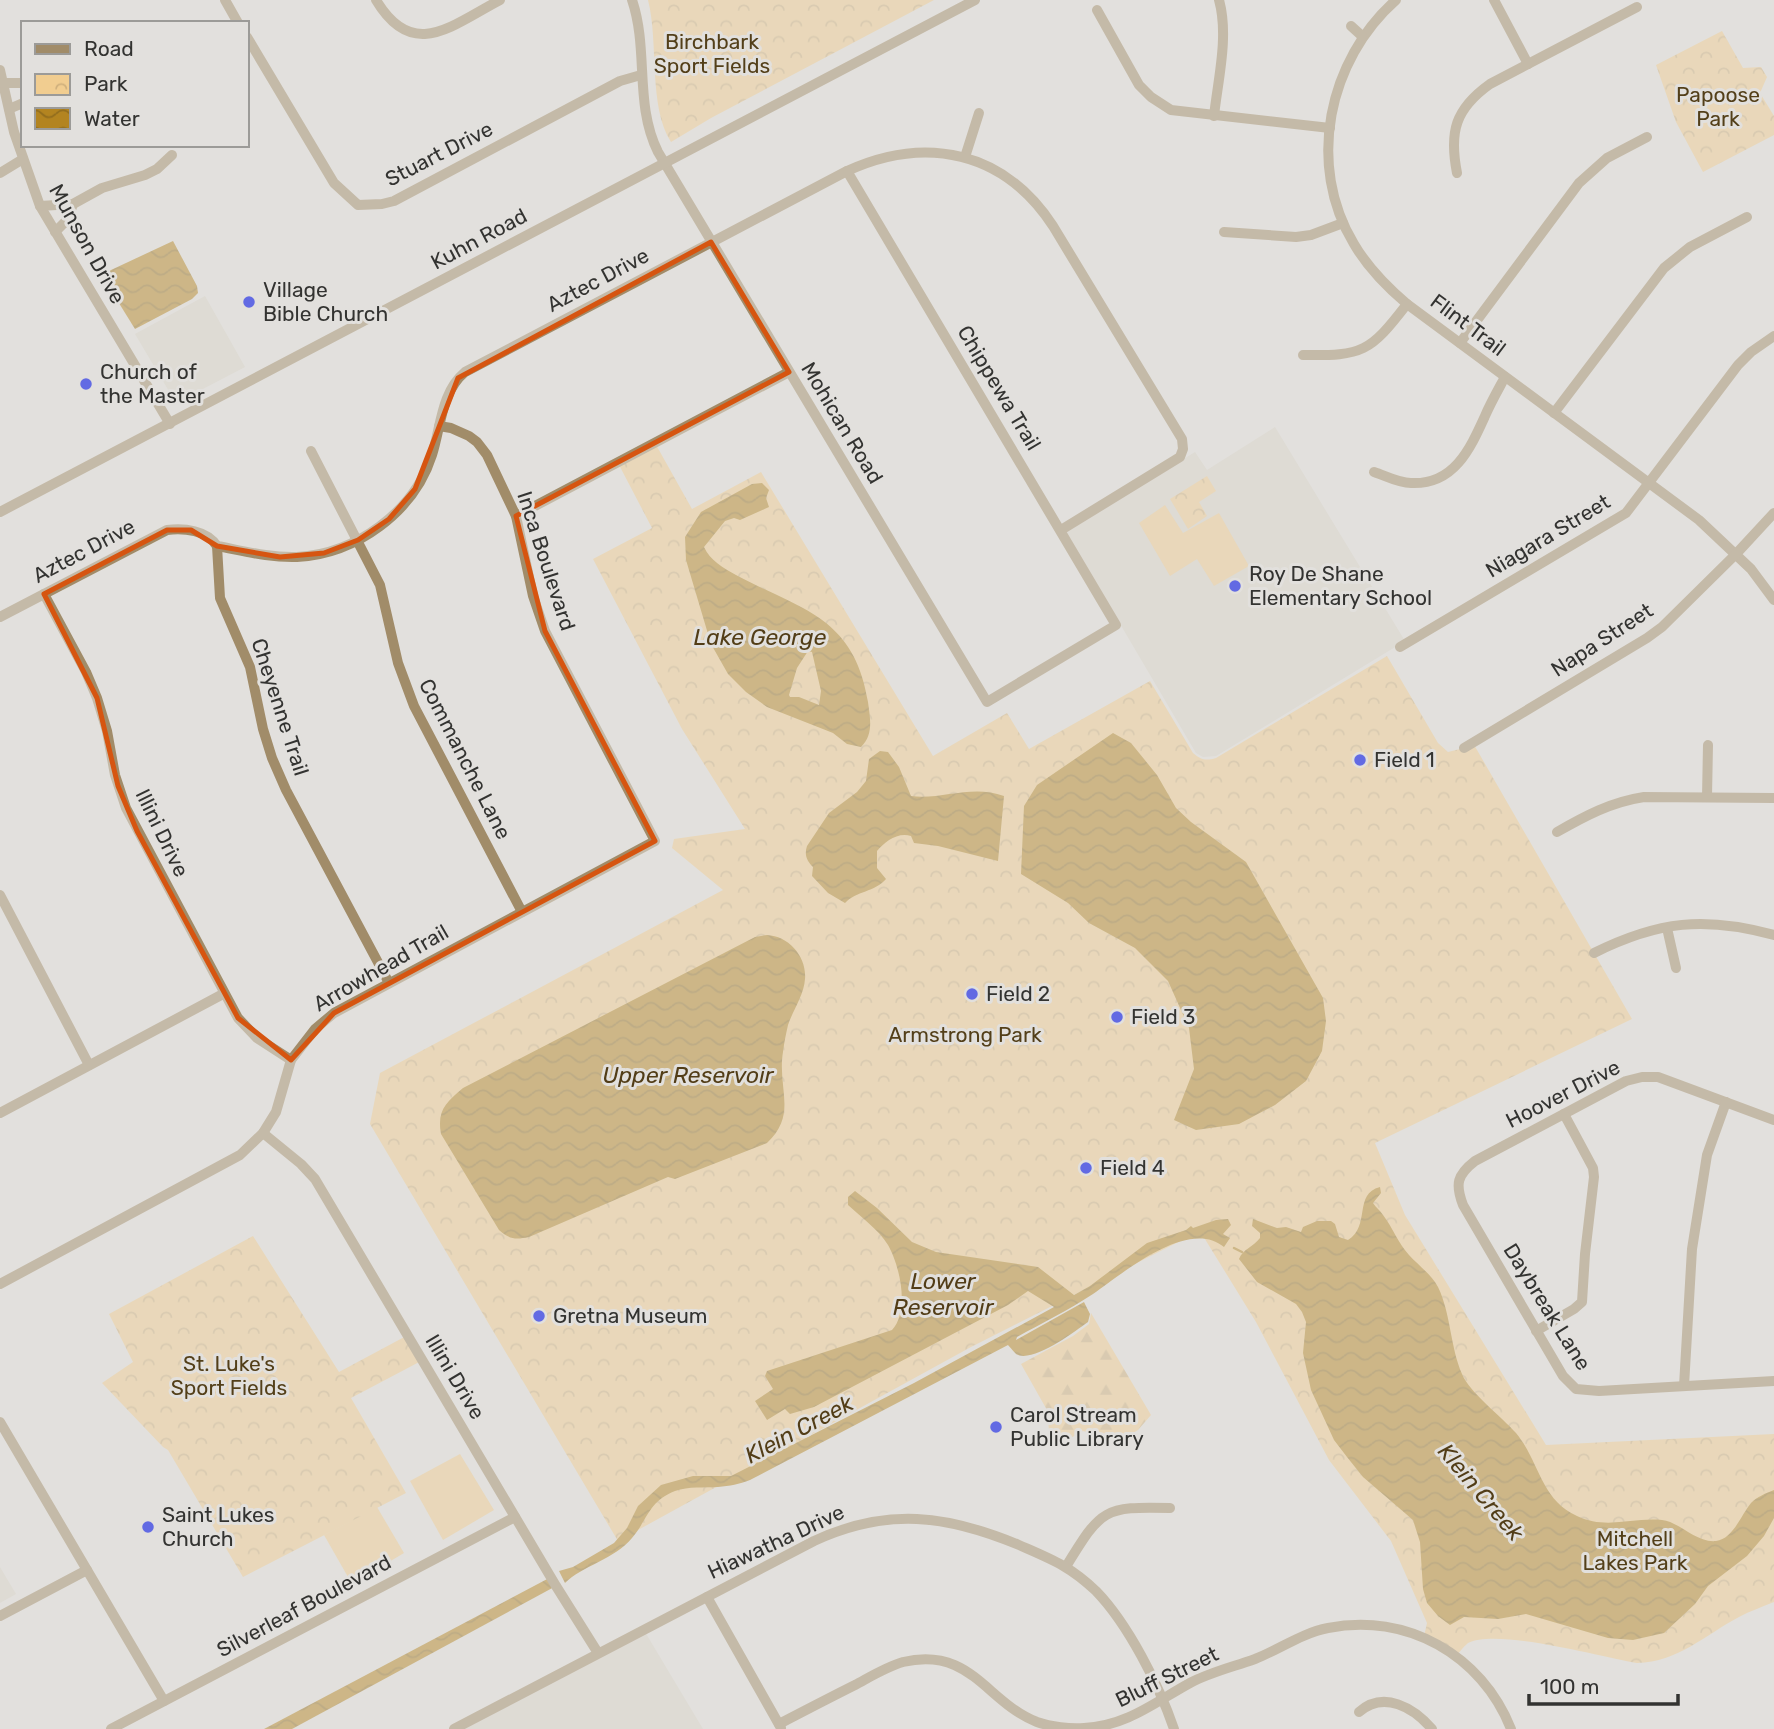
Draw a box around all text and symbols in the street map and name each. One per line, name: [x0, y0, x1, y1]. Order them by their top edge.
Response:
legend: [21, 21, 248, 147]
park label: Birchbark Sport Fields: [654, 29, 770, 78]
text: Road: [84, 36, 134, 61]
text: Park: [84, 71, 128, 96]
park label: Papoose Park: [1676, 82, 1760, 131]
text: Water: [84, 106, 140, 131]
street label: Stuart Drive: [381, 116, 497, 191]
street label: Munson Drive: [44, 179, 131, 308]
street label: Kuhn Road: [426, 203, 531, 274]
street label: Aztec Drive: [542, 242, 653, 317]
place label: Village Bible Church: [263, 277, 388, 326]
street label: Flint Trail: [1426, 288, 1511, 361]
marker: Village Bible Church: [241, 294, 257, 310]
street label: Chippewa Trail: [952, 321, 1046, 455]
street label: Mohican Road: [796, 357, 889, 488]
place label: Church of the Master: [100, 359, 205, 408]
marker: Church of the Master: [78, 376, 94, 392]
street label: Inca Boulevard: [512, 488, 581, 634]
street label: Niagara Street: [1481, 489, 1614, 583]
street label: Aztec Drive: [28, 513, 139, 588]
place label: Roy De Shane Elementary School: [1249, 561, 1432, 610]
marker: Roy De Shane Elementary School: [1227, 578, 1243, 594]
street label: Napa Street: [1546, 597, 1657, 682]
water label: Lake George: [694, 623, 827, 651]
street label: Cheyenne Trail: [246, 635, 314, 779]
street label: Commanche Lane: [414, 674, 517, 843]
place label: Field 1: [1374, 747, 1435, 772]
marker: Field 1: [1352, 752, 1368, 768]
street label: Illini Drive: [130, 785, 194, 881]
street label: Arrowhead Trail: [309, 919, 453, 1016]
place label: Field 2: [986, 981, 1050, 1006]
marker: Field 2: [964, 986, 980, 1002]
place label: Field 3: [1131, 1004, 1195, 1029]
marker: Field 3: [1109, 1009, 1125, 1025]
park label: Armstrong Park: [888, 1022, 1042, 1047]
street label: Hoover Drive: [1501, 1054, 1624, 1133]
water label: Upper Reservoir: [602, 1061, 775, 1089]
place label: Field 4: [1100, 1155, 1165, 1180]
marker: Field 4: [1078, 1160, 1094, 1176]
street label: Daybreak Lane: [1498, 1239, 1596, 1375]
water label: Lower Reservoir: [893, 1267, 995, 1321]
place label: Gretna Museum: [553, 1303, 708, 1328]
marker: Gretna Museum: [531, 1308, 547, 1324]
street label: Illini Drive: [420, 1330, 490, 1424]
park label: St. Luke's Sport Fields: [171, 1351, 287, 1400]
water label: Klein Creek: [740, 1388, 859, 1469]
place label: Carol Stream Public Library: [1010, 1402, 1144, 1451]
marker: Carol Stream Public Library: [988, 1419, 1004, 1435]
water label: Klein Creek: [1432, 1438, 1531, 1547]
street label: Hiawatha Drive: [703, 1499, 848, 1584]
place label: Saint Lukes Church: [162, 1502, 275, 1551]
marker: Saint Lukes Church: [140, 1519, 156, 1535]
park label: Mitchell Lakes Park: [1582, 1526, 1688, 1575]
street label: Silverleaf Boulevard: [212, 1549, 395, 1662]
street label: Bluff Street: [1111, 1641, 1222, 1712]
scale bar: [1529, 1662, 1678, 1706]
text: 100 m: [1540, 1674, 1599, 1699]

